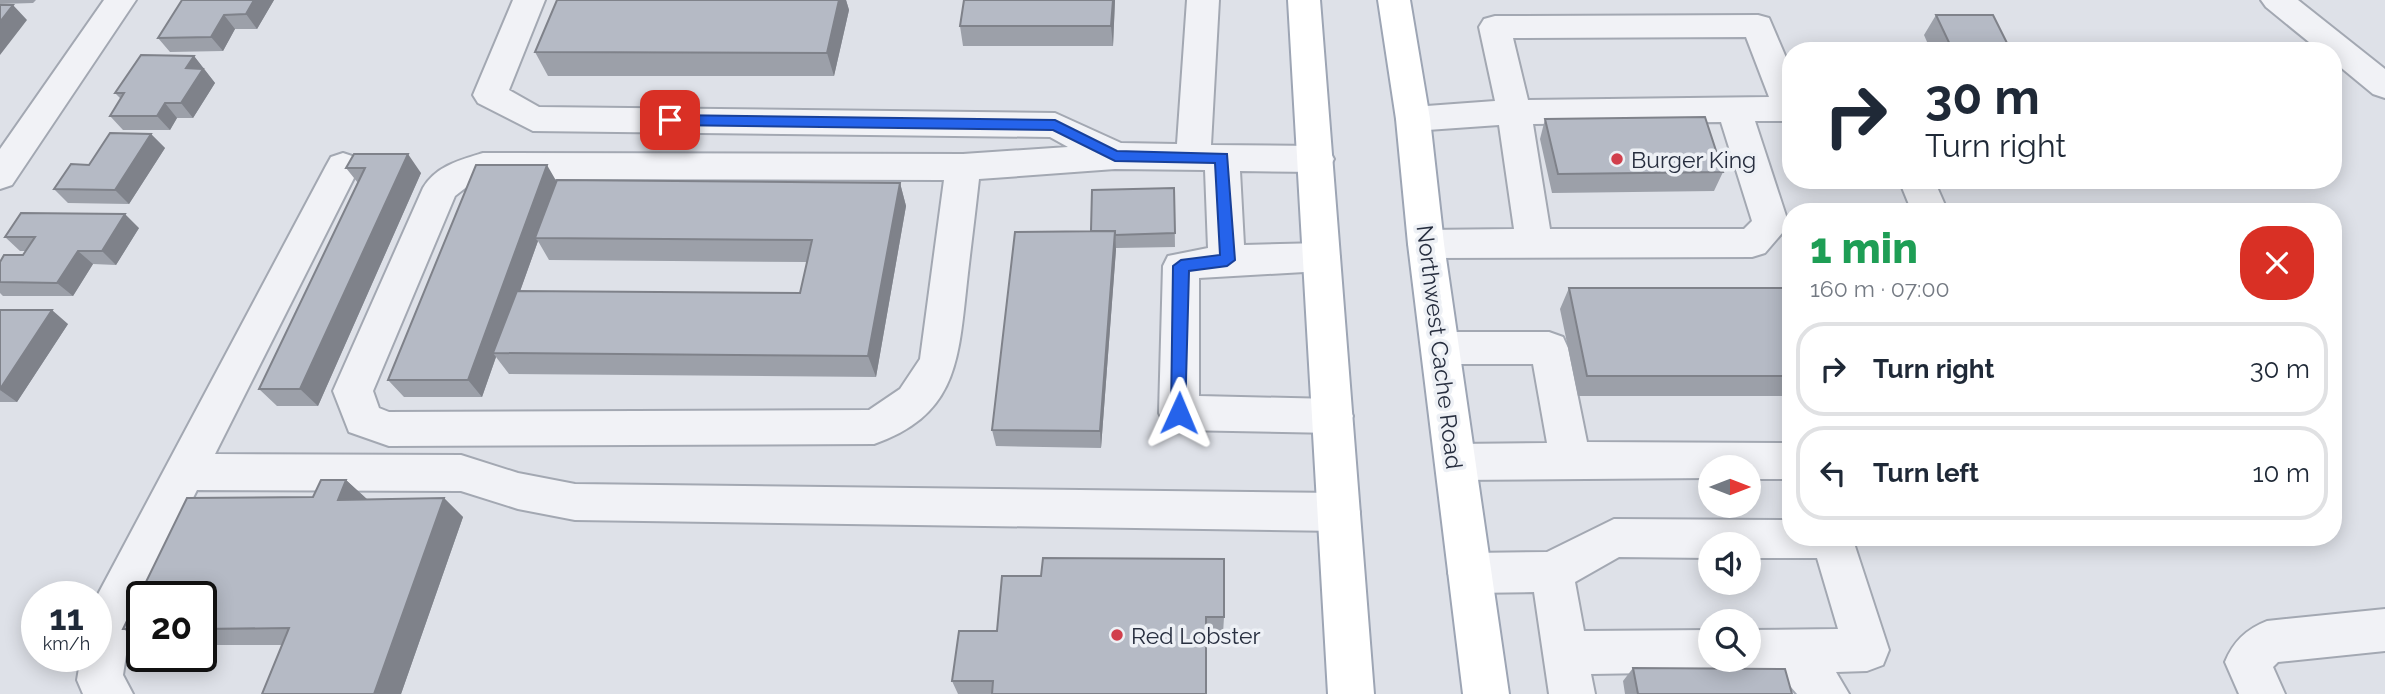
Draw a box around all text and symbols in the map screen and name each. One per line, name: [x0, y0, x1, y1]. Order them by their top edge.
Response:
text: 30 m: [1925, 68, 2040, 125]
icon: right: [1810, 70, 1901, 161]
pin: [640, 90, 700, 150]
icon: arrive: [651, 101, 689, 139]
text: Turn right: [1925, 127, 2066, 164]
place label: Burger King: [1631, 146, 1756, 173]
marker: Burger King: [1609, 151, 1625, 167]
street label: Northwest Cache Road: [1412, 224, 1468, 470]
text: 1 min: [1810, 224, 1918, 273]
button: close: [2240, 226, 2314, 300]
text: 160 m · 07:00: [1810, 275, 1950, 302]
icon: right: [1814, 350, 1852, 388]
text: Turn right: [1873, 354, 1994, 384]
text: 30 m: [2250, 354, 2310, 384]
position arrow: [1142, 376, 1216, 450]
icon: left: [1814, 454, 1852, 492]
north arrow: [1698, 455, 1760, 518]
map controls: [1698, 455, 1761, 672]
text: Turn left: [1873, 458, 1979, 488]
text: 10 m: [2252, 458, 2310, 488]
button: sound: [1698, 532, 1761, 595]
speed limit sign: 20: [126, 581, 217, 672]
text: 11: [49, 597, 84, 638]
button: search: [1698, 609, 1761, 672]
place label: Red Lobster: [1131, 622, 1261, 649]
marker: Red Lobster: [1109, 627, 1125, 643]
text: km/h: [43, 633, 90, 654]

